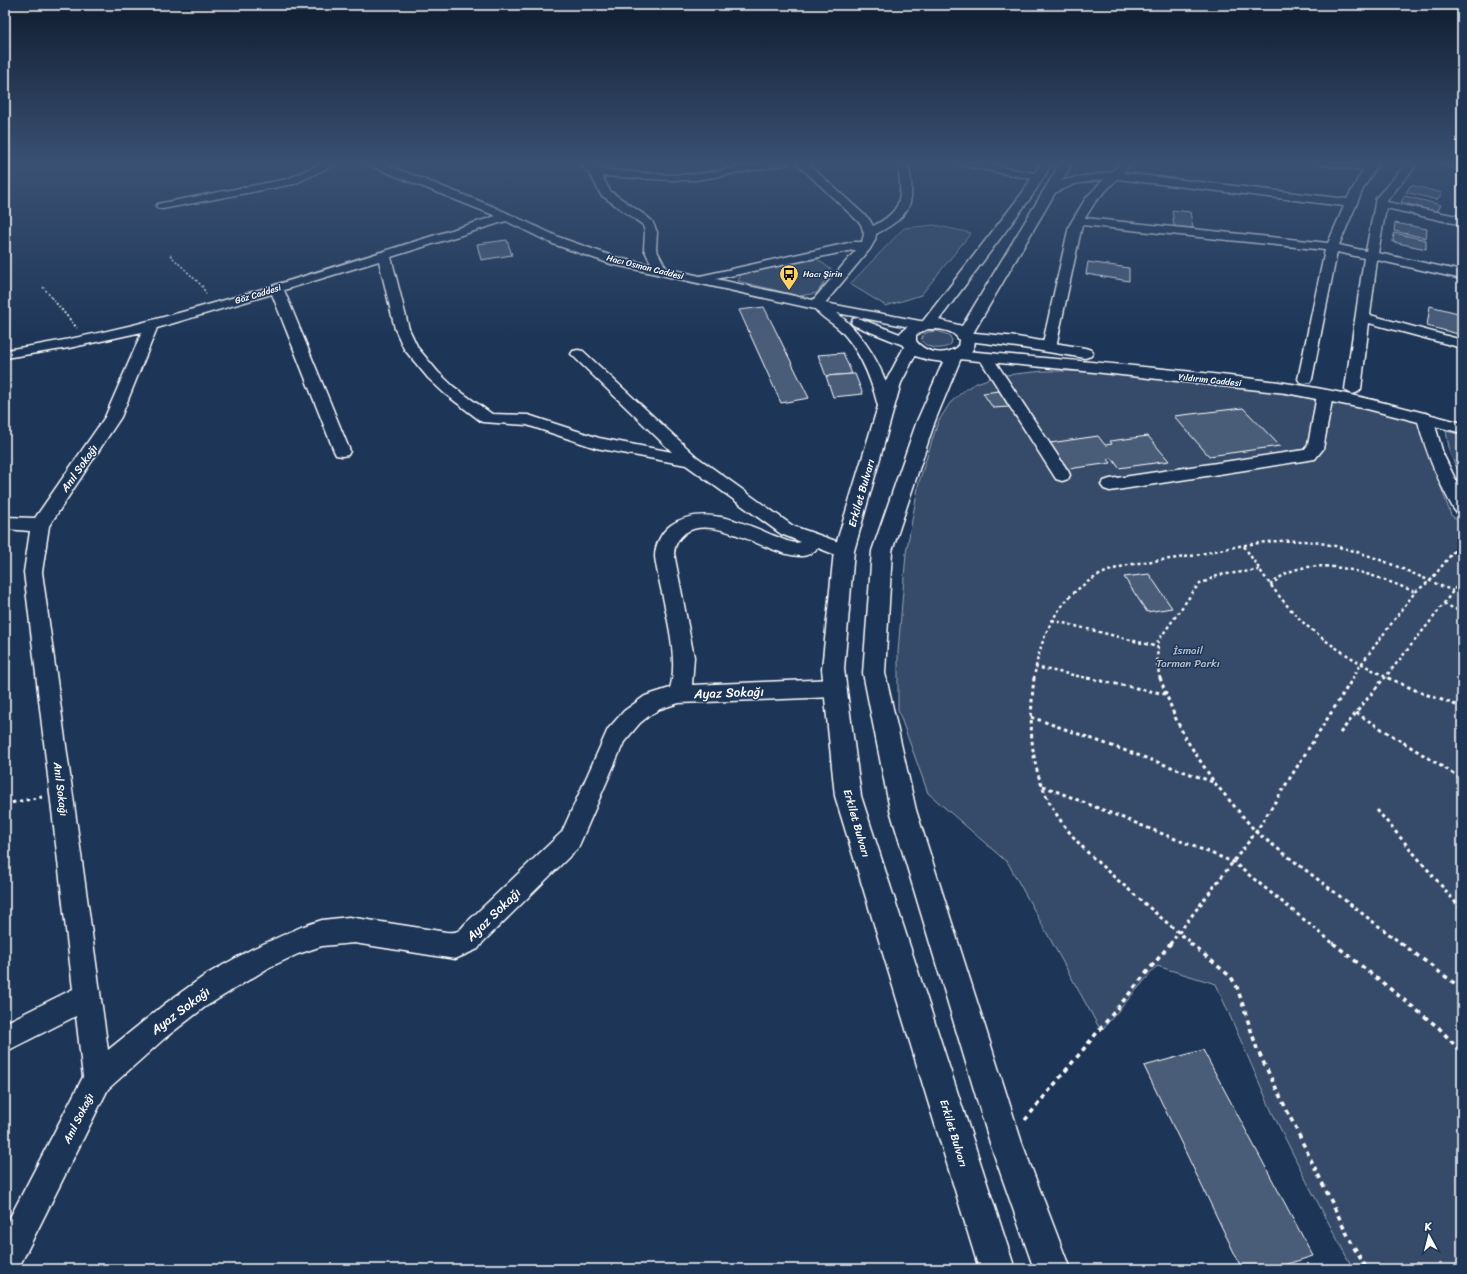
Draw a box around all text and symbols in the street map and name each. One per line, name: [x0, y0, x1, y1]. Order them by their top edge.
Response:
street label: Hacı Osman Caddesi: [605, 250, 686, 284]
bus stop icon: Hacı Şirin: [778, 263, 800, 291]
place label: Hacı Şirin: [803, 266, 843, 282]
street label: Göz Caddesi: [233, 279, 284, 309]
street label: Yıldırım Caddesi: [1178, 369, 1243, 391]
street label: Anıl Sokağı: [55, 440, 103, 497]
street label: Erkilet Bulvarı: [843, 457, 880, 529]
park label: İsmail Tarman Parkı: [1156, 641, 1220, 673]
street label: Ayaz Sokağı: [693, 680, 765, 705]
street label: Anıl Sokağı: [48, 760, 73, 817]
street label: Erkilet Bulvarı: [838, 787, 875, 859]
street label: Ayaz Sokağı: [460, 882, 527, 948]
street label: Ayaz Sokağı: [145, 980, 215, 1041]
street label: Anıl Sokağı: [57, 1090, 99, 1148]
street label: Erkilet Bulvarı: [934, 1097, 973, 1169]
north arrow: [1409, 1216, 1449, 1256]
text: K: [1422, 1217, 1434, 1237]

